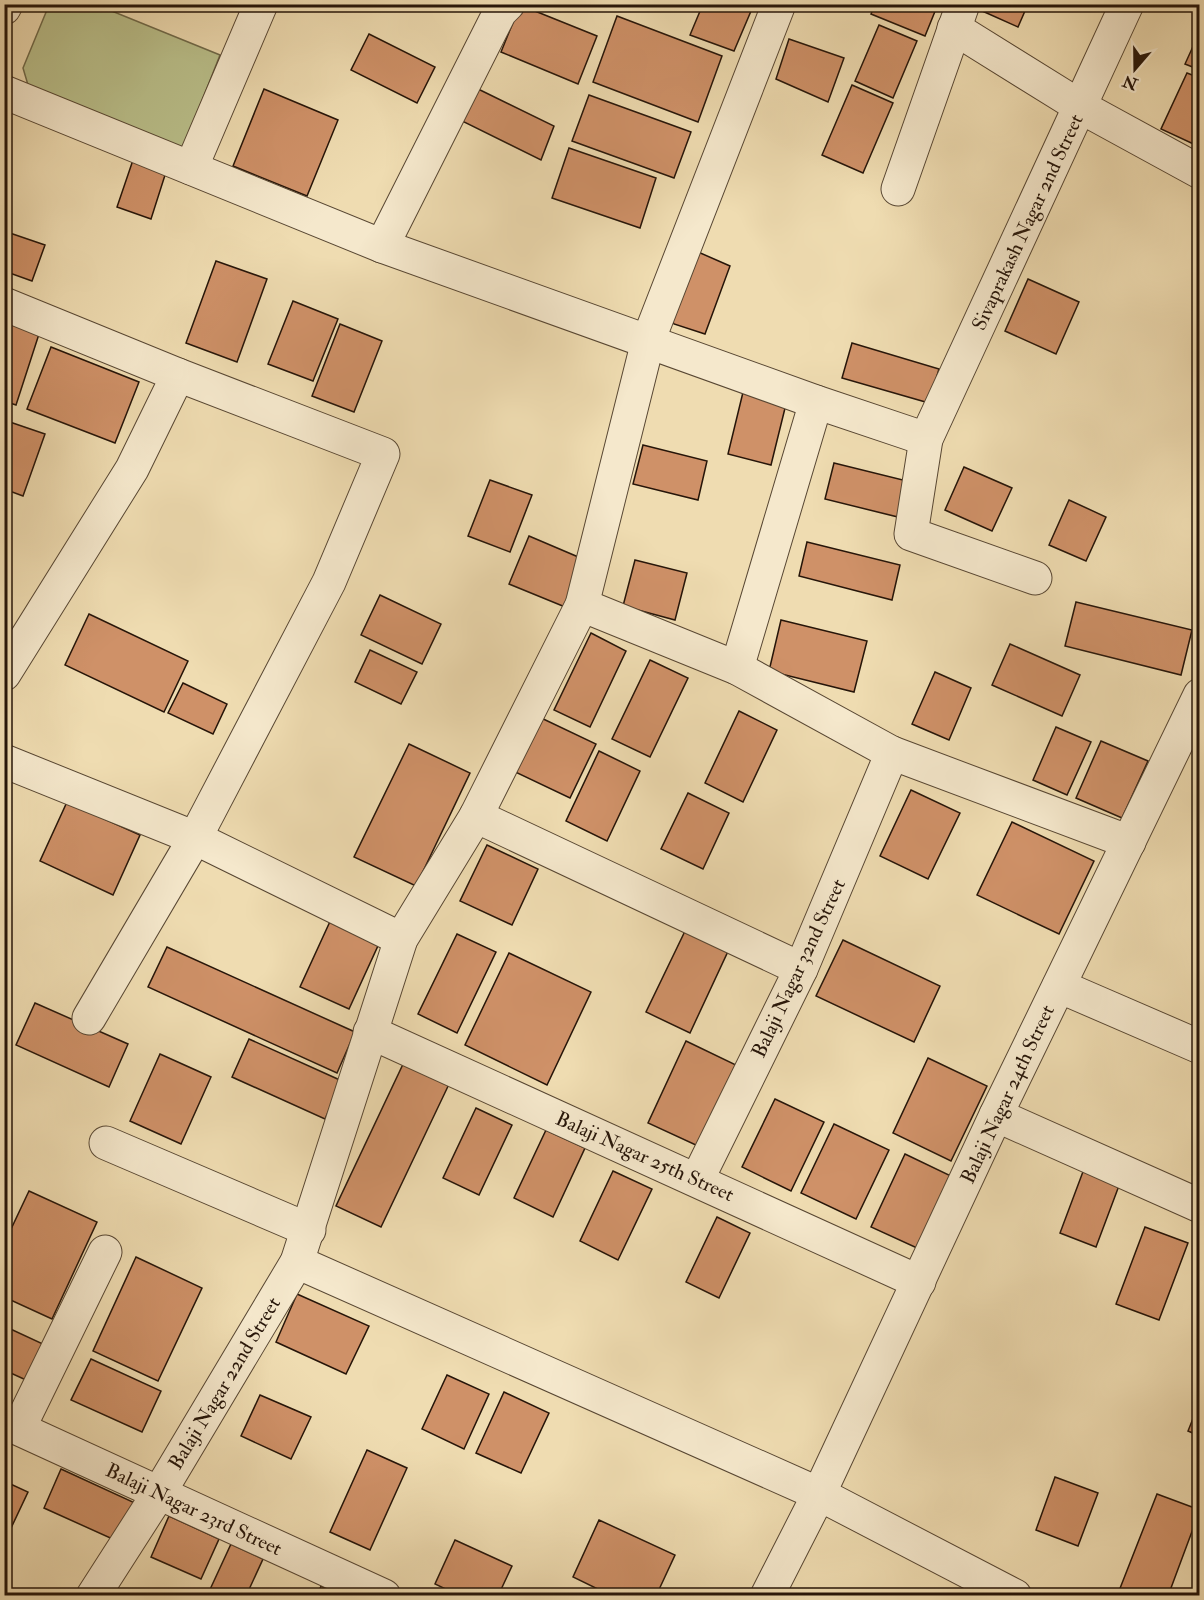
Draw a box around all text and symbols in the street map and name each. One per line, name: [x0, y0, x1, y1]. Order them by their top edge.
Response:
north arrow: [1105, 39, 1165, 99]
text: N: [1119, 70, 1141, 94]
street label: Sivaprakash Nagar 2nd Street: [966, 110, 1090, 335]
street label: Balaji Nagar 32nd Street: [746, 874, 851, 1062]
street label: Balaji Nagar 24th Street: [955, 1000, 1060, 1188]
street label: Balaji Nagar 25th Street: [552, 1106, 738, 1207]
street label: Balaji Nagar 22nd Street: [163, 1292, 286, 1474]
street label: Balaji Nagar 23rd Street: [102, 1458, 286, 1561]

